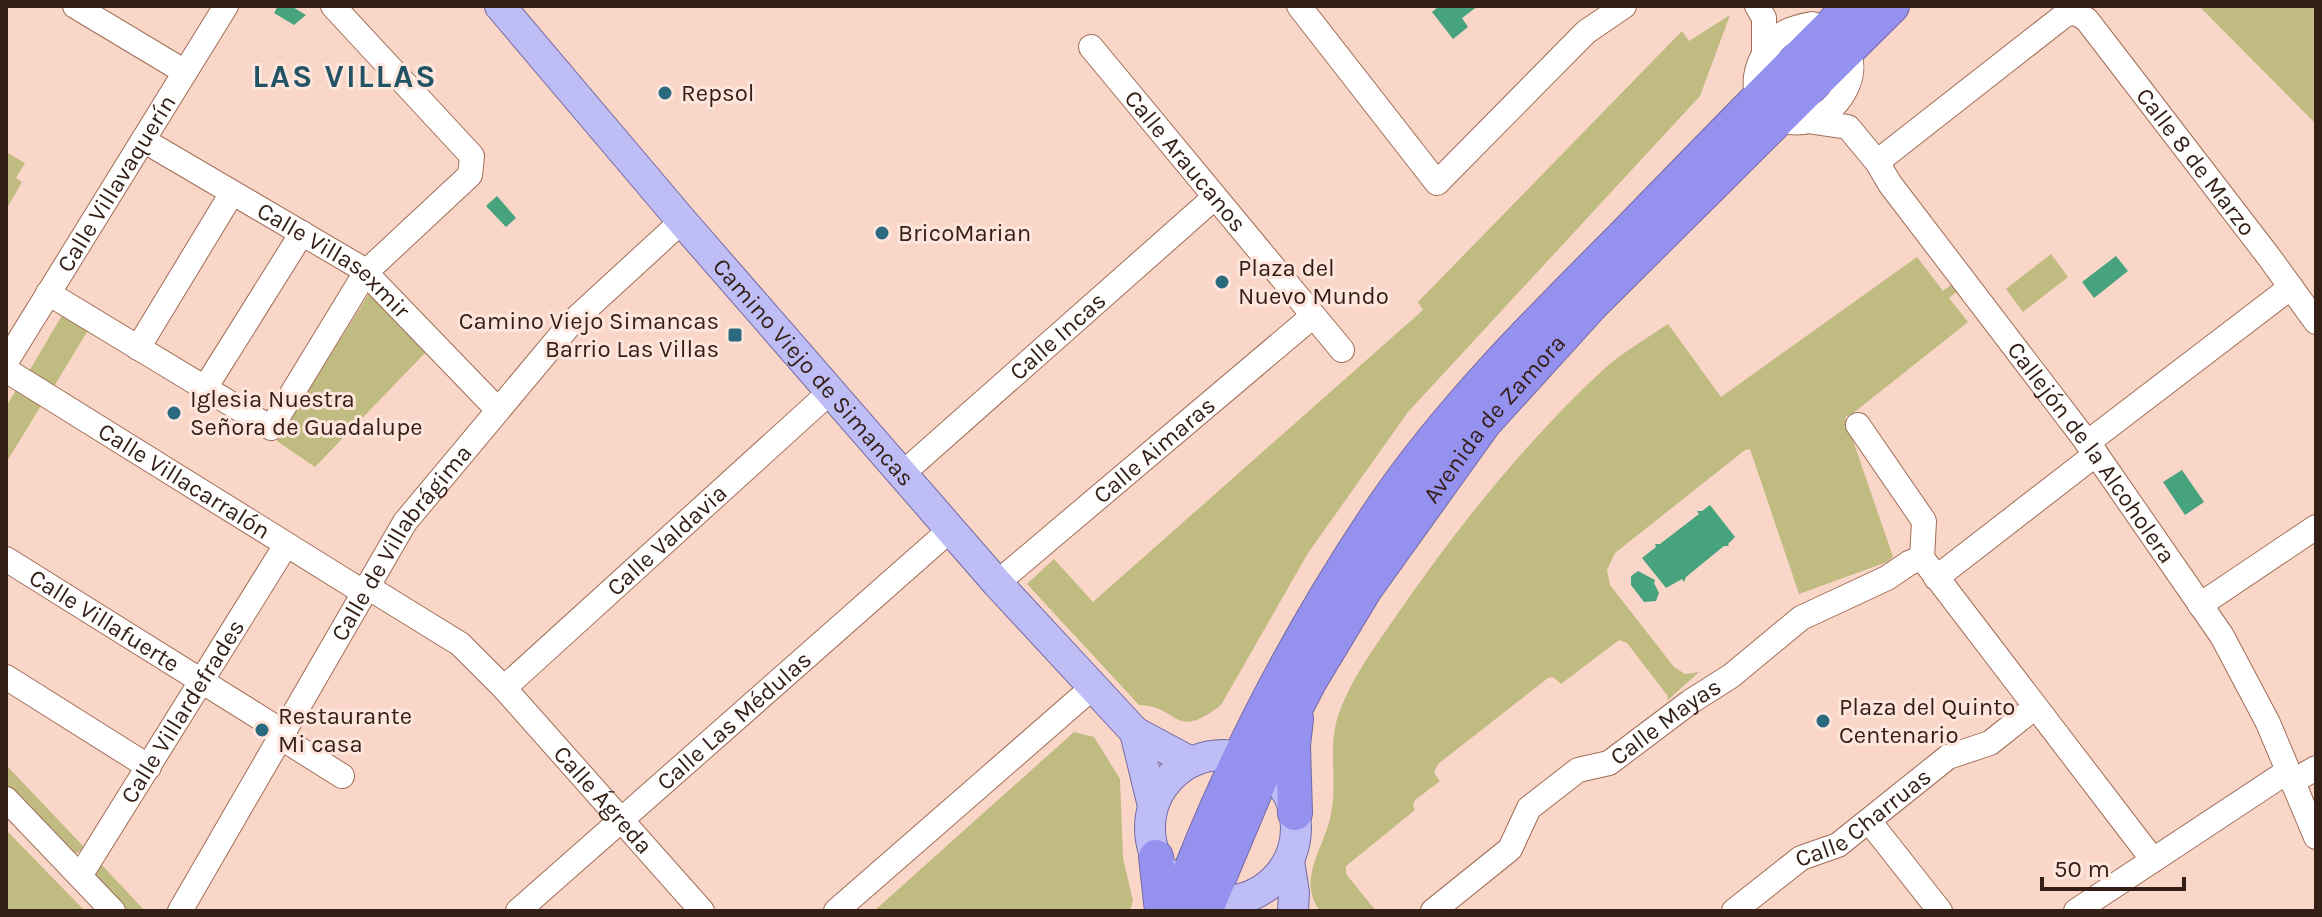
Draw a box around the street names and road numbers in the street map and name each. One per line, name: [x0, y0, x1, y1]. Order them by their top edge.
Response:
street label: Calle 8 de Marzo: [2130, 82, 2261, 241]
street label: Calle Araucanos: [1119, 84, 1252, 237]
street label: Calle Villavaquerín: [51, 90, 182, 277]
street label: Calle Villasexmir: [252, 196, 416, 324]
street label: Camino Viejo de Simancas: [707, 253, 920, 492]
street label: Calle Incas: [1004, 286, 1112, 386]
street label: Avenida de Zamora: [1417, 329, 1571, 509]
street label: Callejón de la Alcoholera: [2001, 336, 2181, 568]
street label: Calle Aimaras: [1088, 391, 1221, 509]
street label: Calle Villacarralón: [93, 417, 276, 545]
street label: Calle de Villabrágima: [325, 439, 478, 646]
street label: Calle Valdavia: [601, 479, 733, 602]
street label: Calle Villafuerte: [24, 563, 185, 678]
street label: Calle Villardefrades: [115, 614, 250, 808]
street label: Calle Las Médulas: [651, 645, 817, 796]
street label: Calle Mayas: [1605, 672, 1726, 771]
street label: Calle Ágreda: [548, 740, 659, 860]
street label: Calle Charruas: [1791, 762, 1937, 873]

